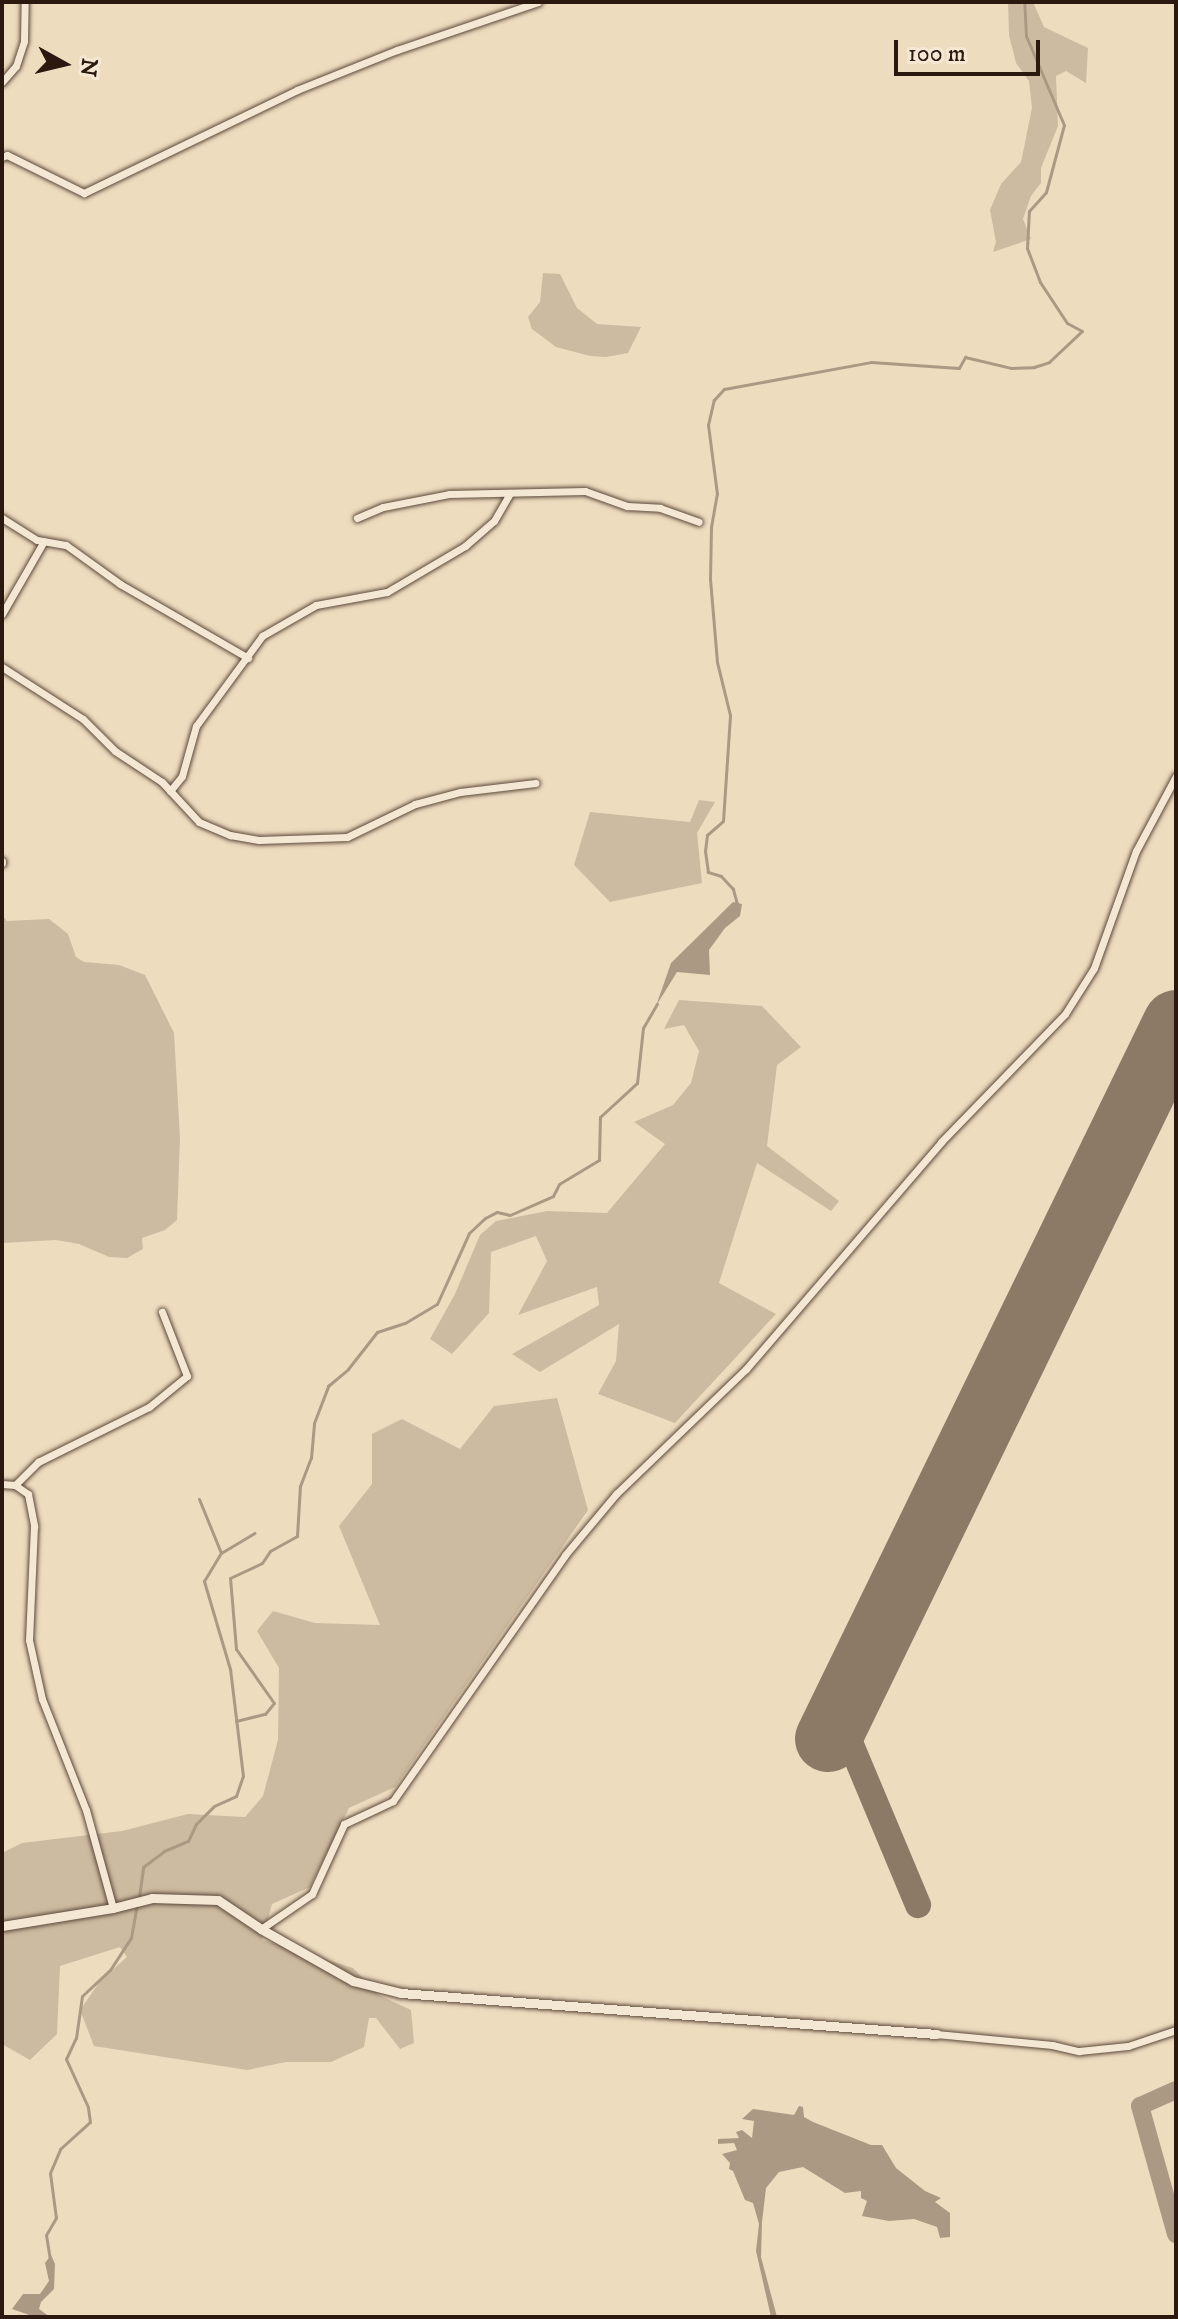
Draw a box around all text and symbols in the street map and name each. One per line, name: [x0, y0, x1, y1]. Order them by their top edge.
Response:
north arrow: [24, 24, 104, 104]
scale bar: [898, 24, 1044, 74]
text: 100 m: [908, 39, 966, 69]
text: N: [74, 57, 103, 78]

